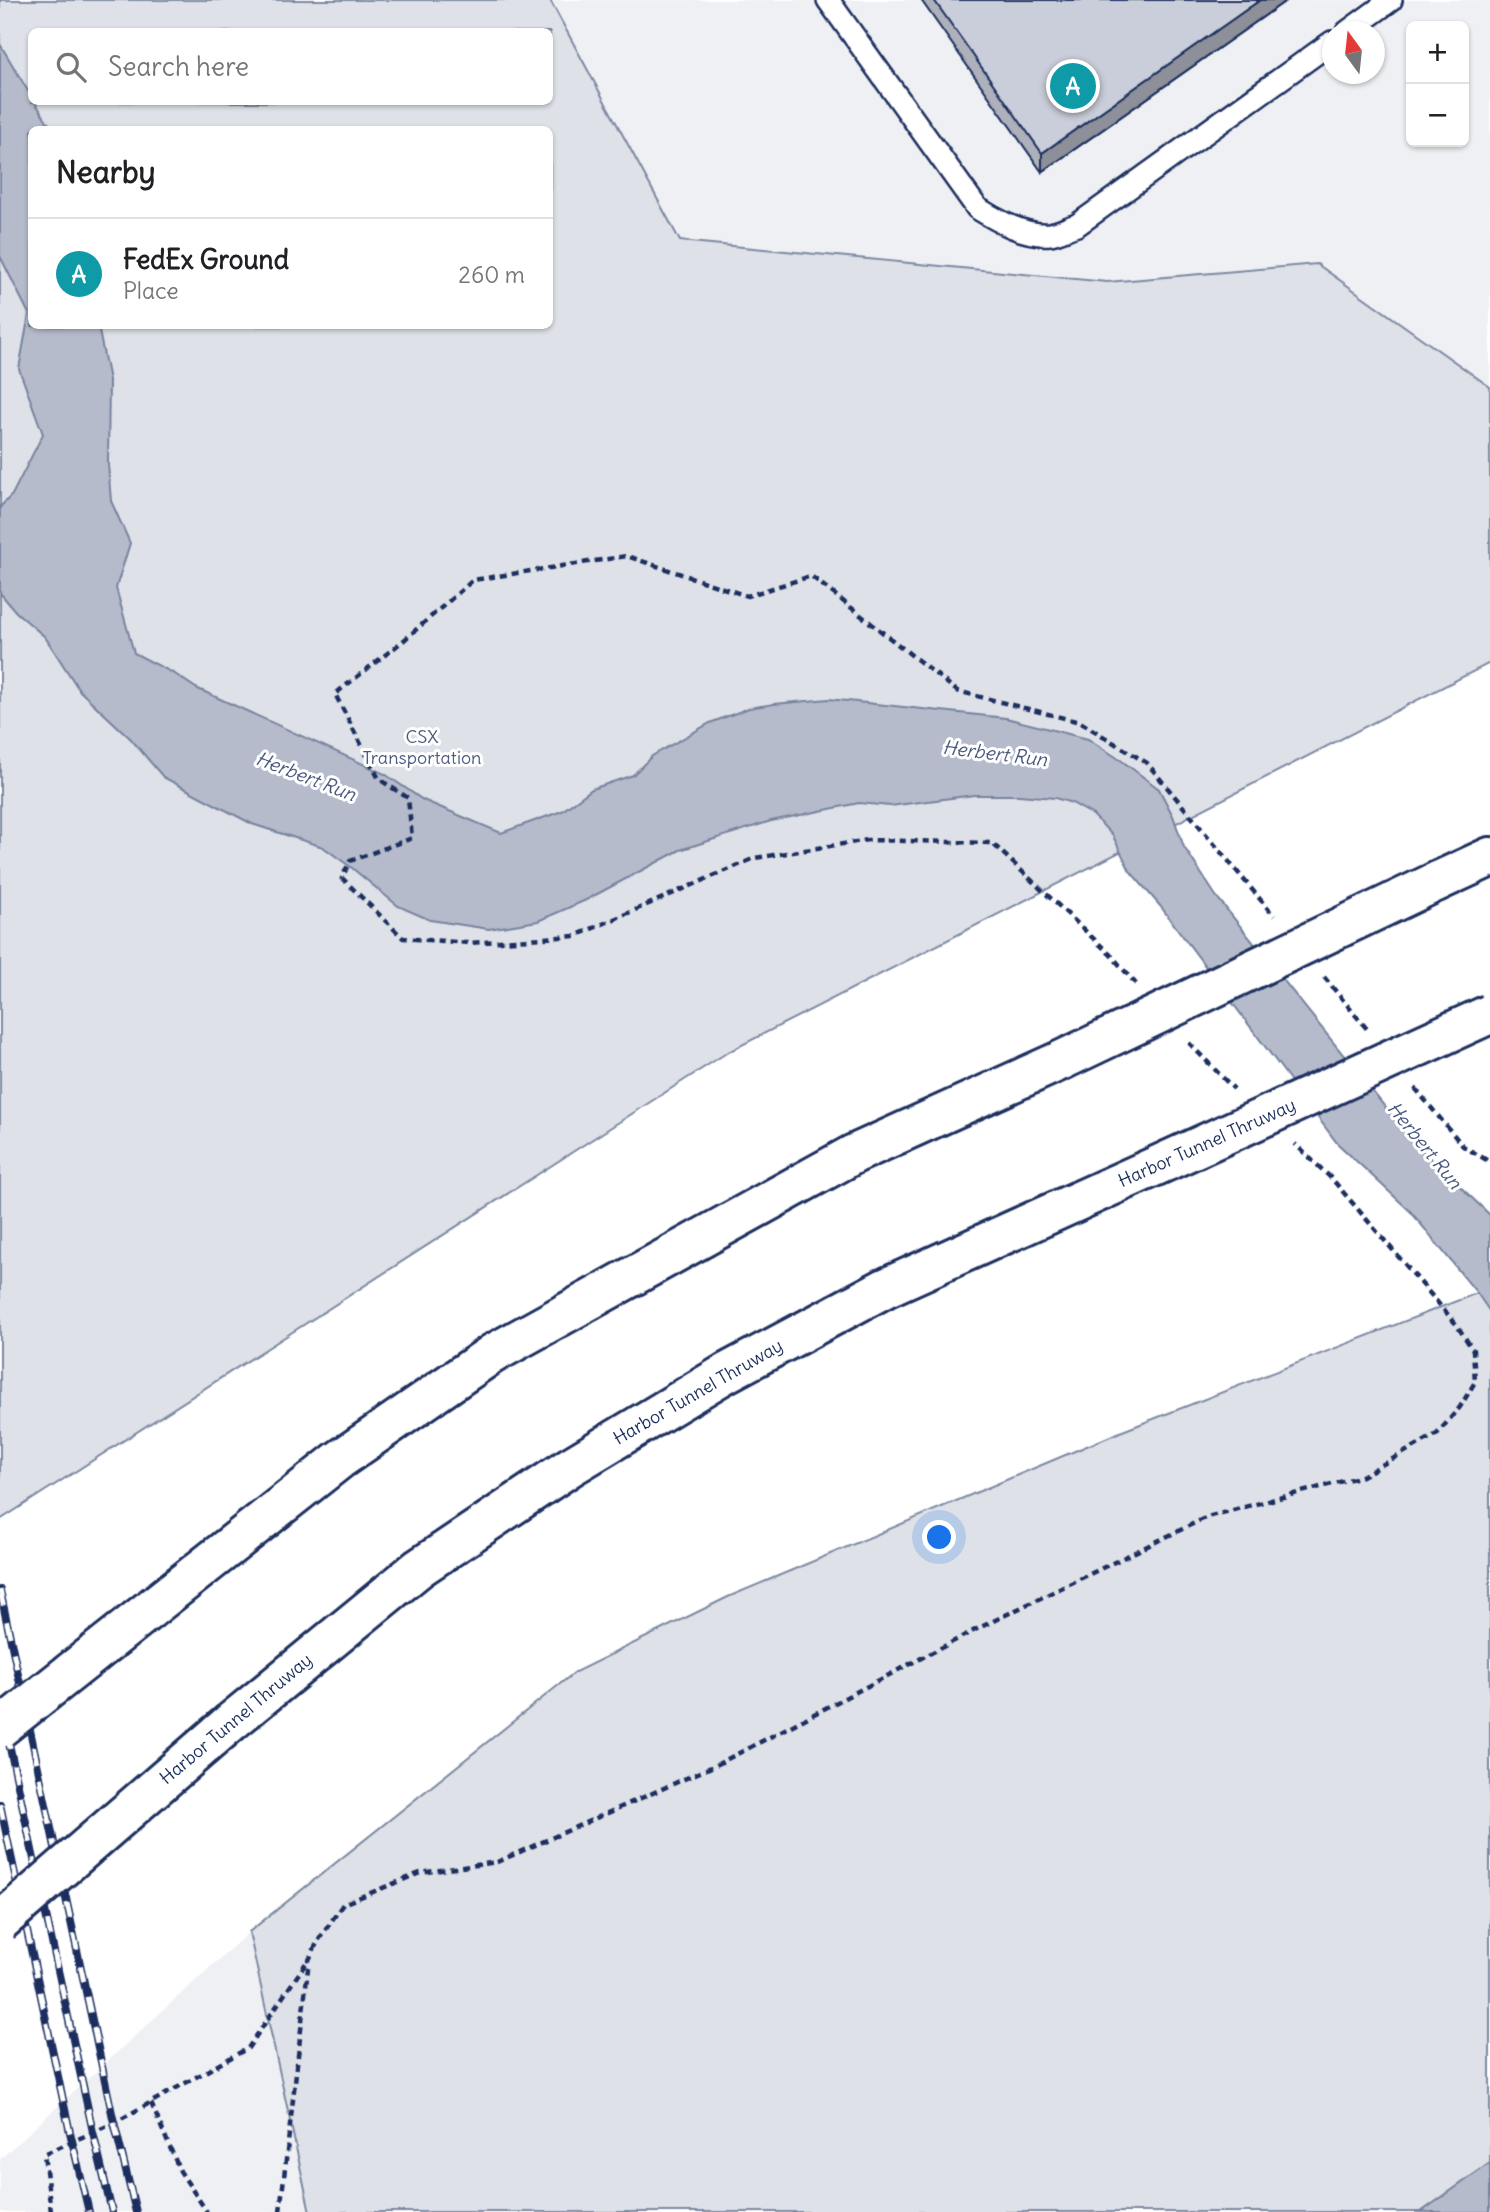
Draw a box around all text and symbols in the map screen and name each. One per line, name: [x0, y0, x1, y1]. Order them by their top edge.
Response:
north arrow: [1322, 21, 1385, 84]
map controls: [1406, 21, 1469, 147]
button: +: [1406, 21, 1469, 84]
search box: [28, 28, 553, 105]
icon: search: [52, 48, 90, 86]
text: Search here: [108, 50, 249, 83]
pin: A: [1050, 60, 1096, 112]
button: −: [1406, 84, 1469, 147]
text: Nearby: [56, 153, 156, 191]
text: FedEx Ground: [123, 243, 289, 276]
text: A: [72, 260, 86, 289]
text: 260 m: [458, 260, 525, 289]
text: Place: [123, 276, 179, 305]
park label: CSX Transportation: [363, 725, 481, 769]
water label: Herbert Run: [941, 735, 1050, 771]
water label: Herbert Run: [253, 746, 360, 806]
street label: Harbor Tunnel Thruway: [1114, 1093, 1299, 1192]
water label: Herbert Run: [1383, 1097, 1468, 1194]
street label: Harbor Tunnel Thruway: [609, 1334, 787, 1450]
your location: [922, 1520, 956, 1554]
street label: Harbor Tunnel Thruway: [155, 1648, 317, 1789]

